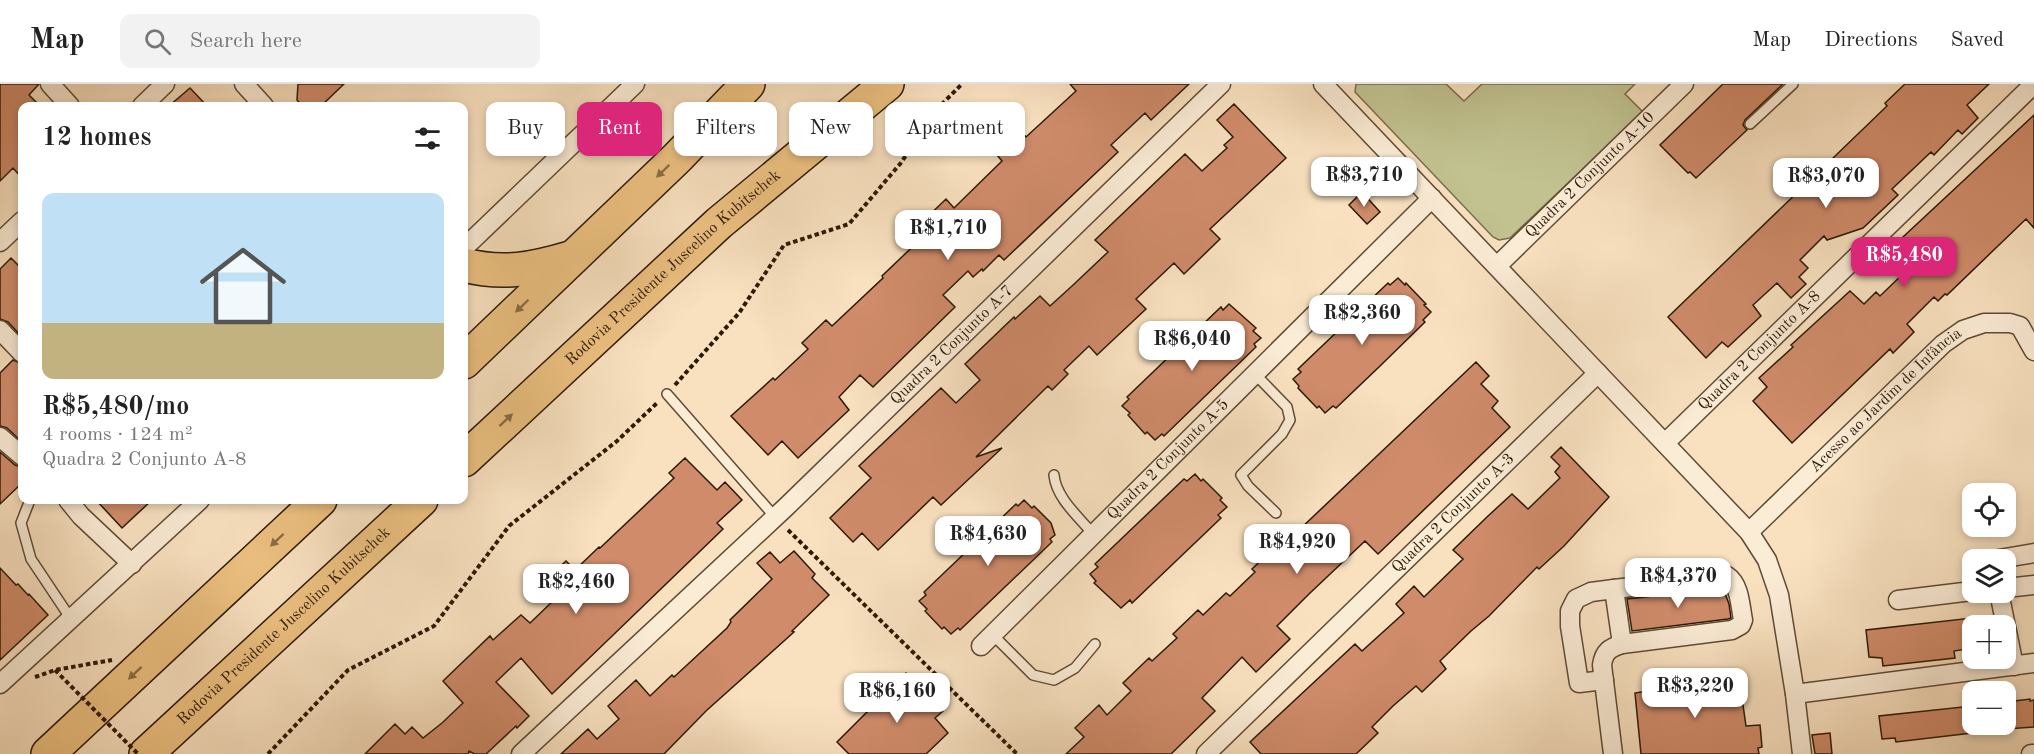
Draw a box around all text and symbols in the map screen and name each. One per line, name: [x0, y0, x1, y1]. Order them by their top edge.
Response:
search box: [120, 14, 540, 68]
icon: search: [141, 25, 174, 58]
text: Map: [30, 27, 84, 55]
text: Search here: [189, 30, 302, 52]
text: Map: [1752, 30, 1791, 51]
text: Directions: [1824, 30, 1918, 51]
text: Saved: [1951, 30, 2004, 51]
chip: Buy: [486, 102, 565, 156]
chip: Rent: [577, 102, 662, 156]
chip: Filters: [674, 102, 777, 156]
chip: New: [789, 102, 873, 156]
chip: Apartment: [885, 102, 1025, 156]
street label: Quadra 2 Conjunto A-10: [1523, 109, 1658, 241]
icon: filters: [411, 122, 444, 155]
text: 12 homes: [42, 125, 151, 151]
pin: R$3,710: [1309, 157, 1419, 208]
pin: R$3,070: [1771, 158, 1881, 209]
one-way arrow: [655, 164, 670, 178]
text: R$3,710: [1325, 166, 1403, 186]
street label: Rodovia Presidente Juscelino Kubitschek: [563, 167, 784, 369]
text: R$3,070: [1787, 167, 1865, 187]
pin: R$1,710: [893, 210, 1003, 261]
text: R$1,710: [909, 219, 987, 239]
icon: home: [189, 232, 297, 340]
pin: R$5,480: [1849, 237, 1959, 288]
text: R$5,480: [1865, 246, 1943, 266]
street label: Quadra 2 Conjunto A-7: [888, 283, 1016, 408]
street label: Quadra 2 Conjunto A-8: [1695, 288, 1824, 414]
pin: R$2,360: [1307, 295, 1417, 346]
one-way arrow: [515, 298, 529, 312]
text: R$2,360: [1323, 304, 1401, 324]
pin: R$6,040: [1137, 321, 1247, 372]
street label: Acesso ao Jardim de Infância: [1807, 325, 1965, 476]
text: R$6,040: [1153, 330, 1231, 350]
text: R$5,480/mo: [42, 394, 189, 420]
street label: Quadra 2 Conjunto A-5: [1105, 397, 1232, 523]
one-way arrow: [499, 413, 514, 427]
text: 4 rooms · 124 m²: [42, 425, 192, 445]
text: Quadra 2 Conjunto A-8: [42, 450, 247, 470]
street label: Quadra 2 Conjunto A-3: [1389, 451, 1518, 576]
map controls: [1962, 483, 2016, 735]
button: locate: [1962, 483, 2016, 537]
pin: R$4,630: [933, 516, 1043, 567]
street label: Rodovia Presidente Juscelino Kubitschek: [175, 524, 394, 729]
pin: R$4,920: [1242, 524, 1352, 575]
text: R$4,630: [949, 525, 1027, 545]
one-way arrow: [270, 532, 284, 546]
text: R$4,920: [1258, 533, 1336, 553]
button: layers: [1962, 549, 2016, 603]
pin: R$4,370: [1623, 558, 1733, 609]
pin: R$2,460: [521, 564, 631, 615]
text: R$4,370: [1639, 567, 1717, 587]
text: R$2,460: [537, 573, 615, 593]
button: +: [1962, 615, 2016, 669]
one-way arrow: [127, 666, 142, 680]
pin: R$3,220: [1640, 668, 1750, 719]
pin: R$6,160: [842, 673, 952, 724]
text: R$3,220: [1656, 677, 1734, 697]
button: −: [1962, 681, 2016, 735]
text: R$6,160: [858, 682, 936, 702]

